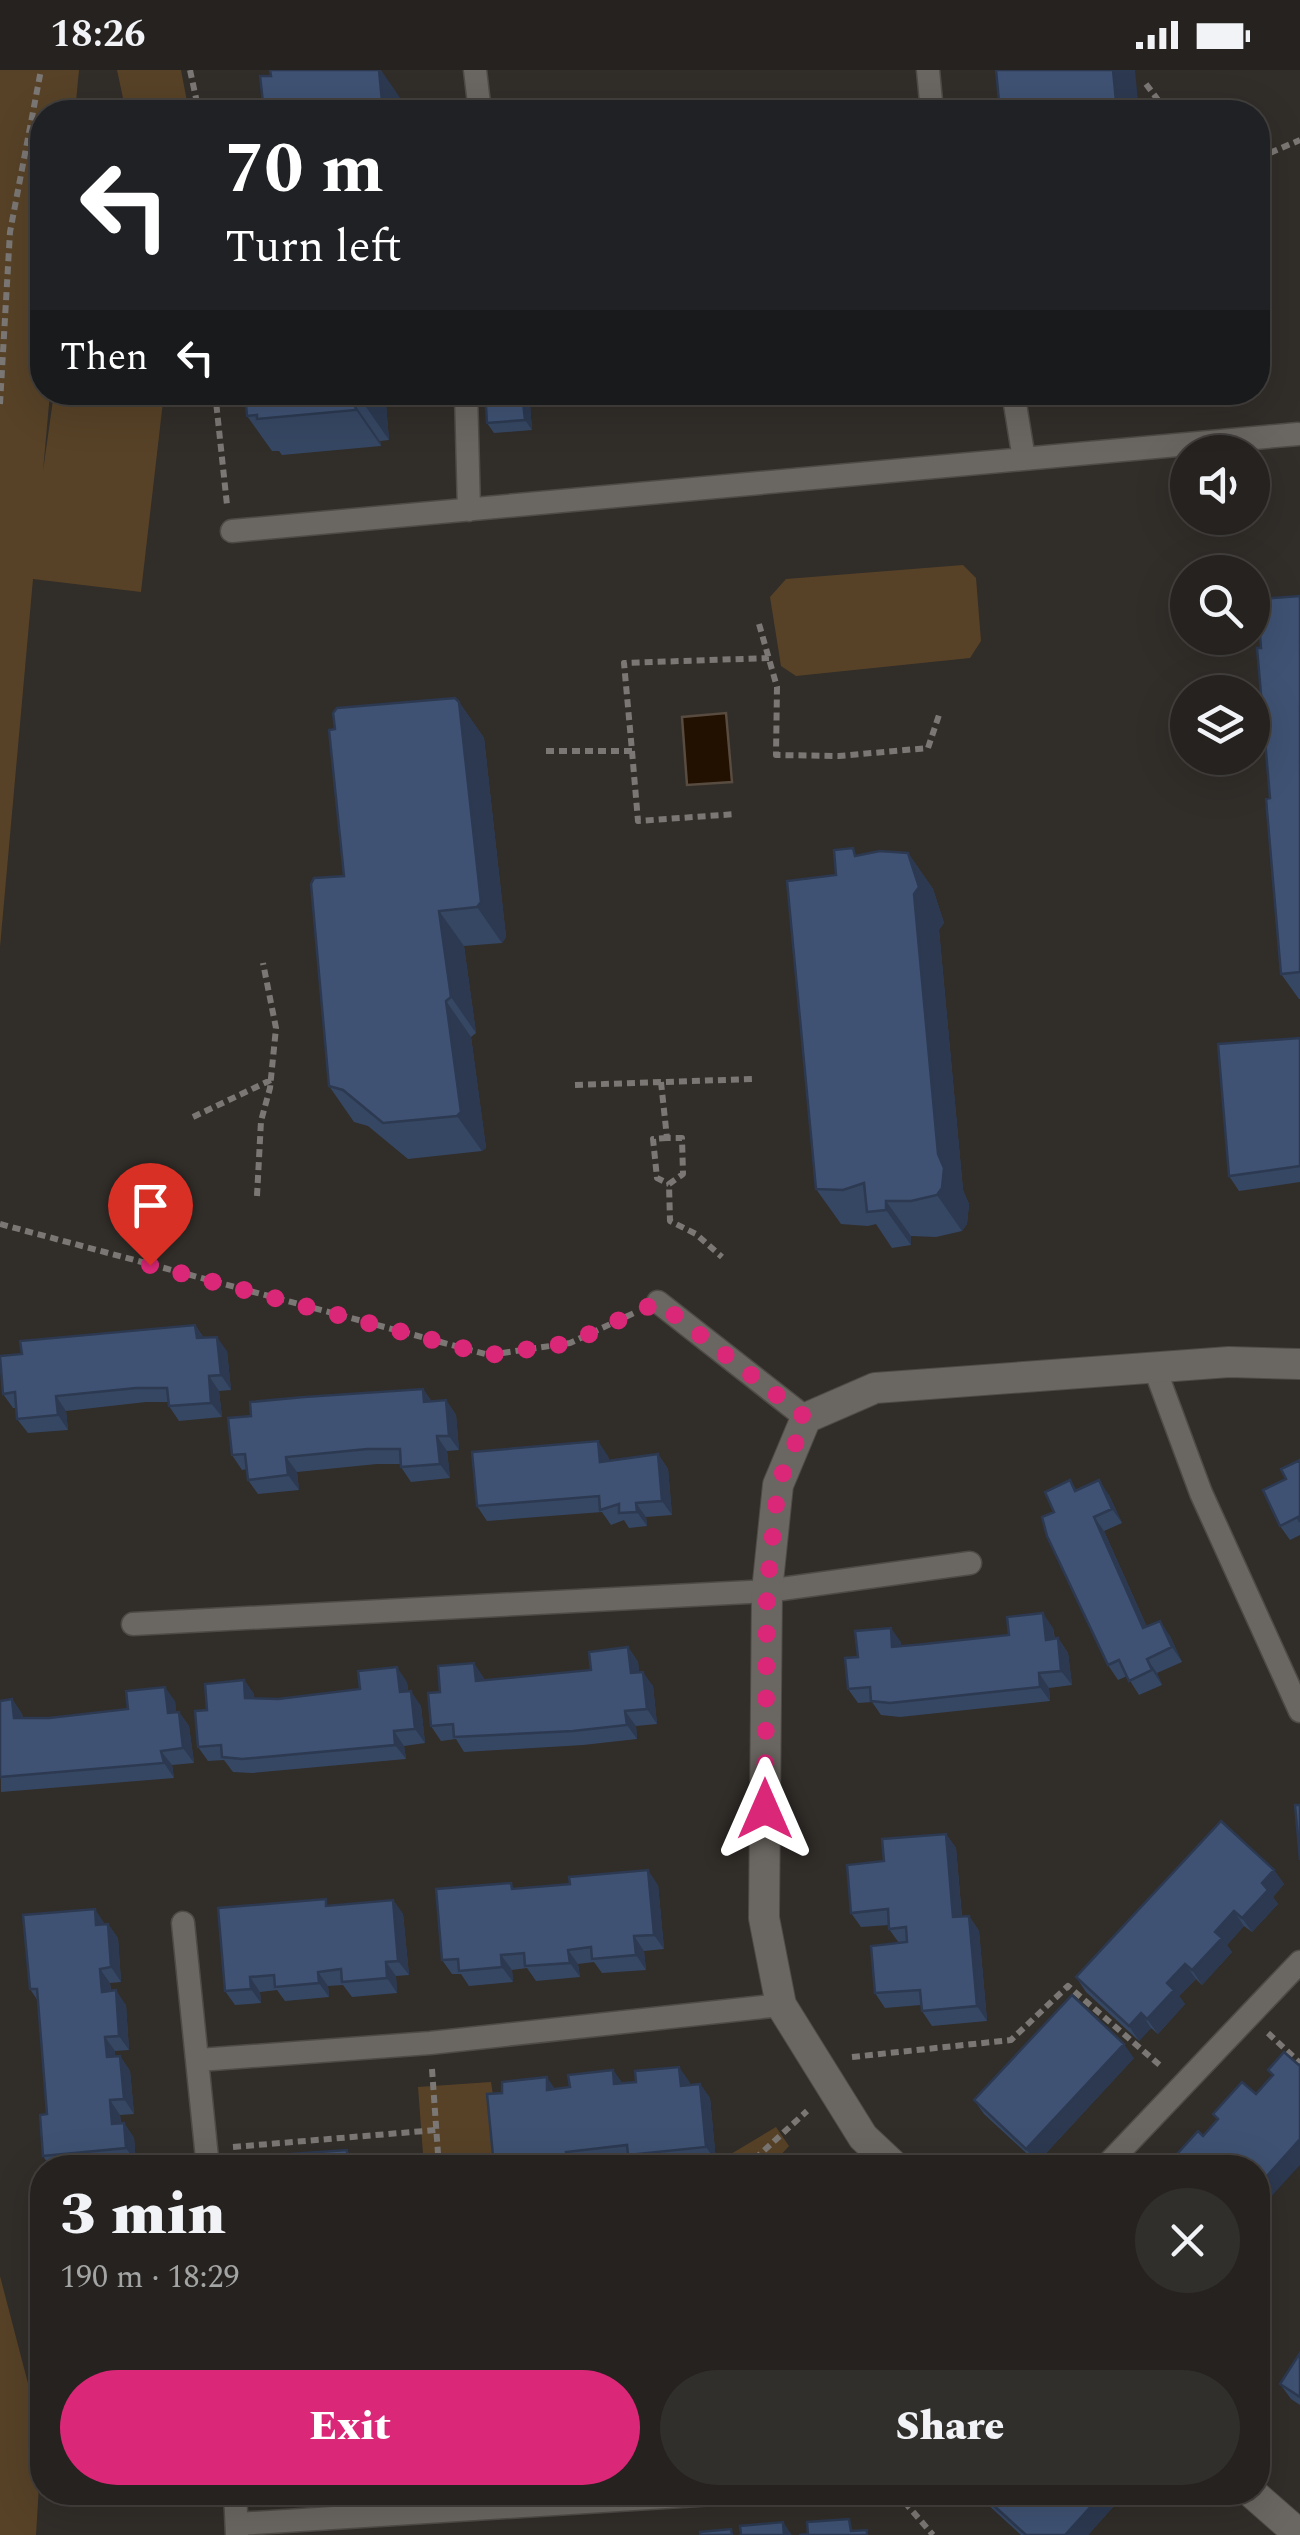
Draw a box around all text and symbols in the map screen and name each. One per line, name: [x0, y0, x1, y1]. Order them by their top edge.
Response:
text: 18:26: [50, 6, 145, 64]
text: 70 m: [225, 117, 384, 223]
icon: left: [60, 140, 190, 270]
text: Turn left: [225, 213, 402, 282]
text: Then: [60, 329, 148, 387]
icon: left: [168, 330, 223, 385]
map controls: [1170, 435, 1270, 775]
button: sound: [1170, 435, 1270, 535]
button: search: [1170, 555, 1270, 655]
button: layers: [1170, 675, 1270, 775]
pin: [108, 1163, 193, 1266]
icon: arrive: [123, 1178, 178, 1233]
position arrow: [713, 1757, 817, 1861]
text: 3 min: [60, 2169, 226, 2261]
button: close: [1135, 2188, 1240, 2293]
text: 190 m · 18:29: [60, 2253, 240, 2302]
button: Exit: [60, 2370, 640, 2485]
button: Share: [660, 2370, 1240, 2485]

